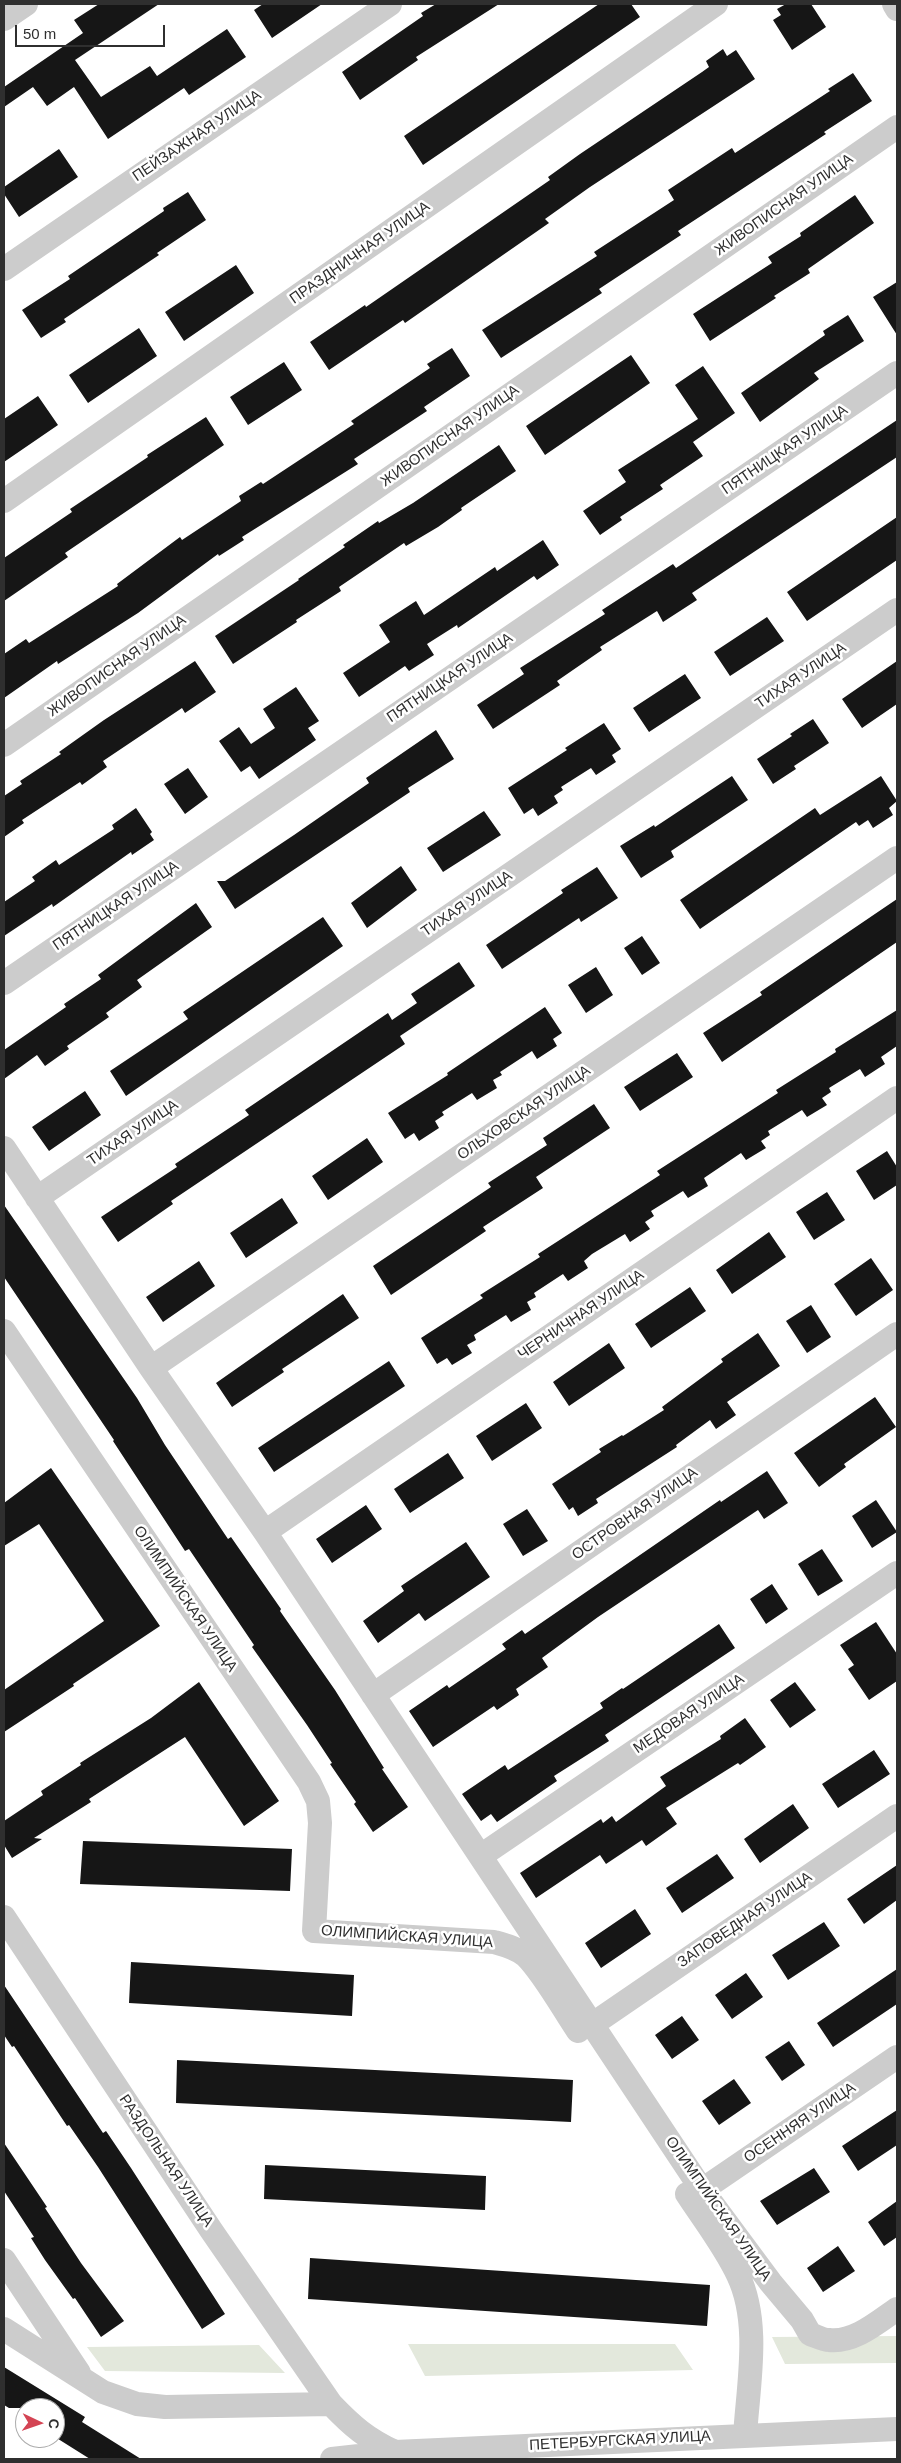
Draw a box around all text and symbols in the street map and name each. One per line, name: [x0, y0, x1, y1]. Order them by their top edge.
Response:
scale bar: [18, 15, 168, 47]
text: 50 m: [23, 25, 56, 42]
street label: ПЕЙЗАЖНАЯ УЛИЦА: [129, 86, 265, 186]
street label: ЖИВОПИСНАЯ УЛИЦА: [711, 150, 857, 260]
street label: ПРАЗДНИЧНАЯ УЛИЦА: [286, 198, 434, 308]
street label: ЖИВОПИСНАЯ УЛИЦА: [377, 381, 523, 491]
street label: ПЯТНИЦКАЯ УЛИЦА: [719, 401, 851, 499]
street label: ЖИВОПИСНАЯ УЛИЦА: [44, 611, 190, 721]
street label: ПЯТНИЦКАЯ УЛИЦА: [384, 629, 516, 727]
street label: ТИХАЯ УЛИЦА: [752, 639, 850, 713]
street label: ПЯТНИЦКАЯ УЛИЦА: [50, 857, 182, 955]
street label: ТИХАЯ УЛИЦА: [418, 867, 516, 941]
street label: ОЛЬХОВСКАЯ УЛИЦА: [454, 1062, 594, 1164]
street label: ТИХАЯ УЛИЦА: [84, 1096, 182, 1170]
street label: ЧЕРНИЧНАЯ УЛИЦА: [515, 1266, 647, 1364]
street label: ОСТРОВНАЯ УЛИЦА: [569, 1464, 701, 1564]
street label: ОЛИМПИЙСКАЯ УЛИЦА: [129, 1523, 241, 1675]
street label: МЕДОВАЯ УЛИЦА: [630, 1670, 748, 1758]
street label: ЗАПОВЕДНАЯ УЛИЦА: [674, 1868, 816, 1972]
street label: ОЛИМПИЙСКАЯ УЛИЦА: [320, 1922, 494, 1952]
street label: ОСЕННЯЯ УЛИЦА: [741, 2079, 859, 2167]
street label: РАЗДОЛЬНАЯ УЛИЦА: [115, 2091, 217, 2231]
street label: ОЛИМПИЙСКАЯ УЛИЦА: [661, 2133, 775, 2285]
north arrow: [15, 2398, 65, 2448]
text: С: [46, 2418, 62, 2429]
street label: ПЕТЕРБУРГСКАЯ УЛИЦА: [529, 2427, 711, 2455]

